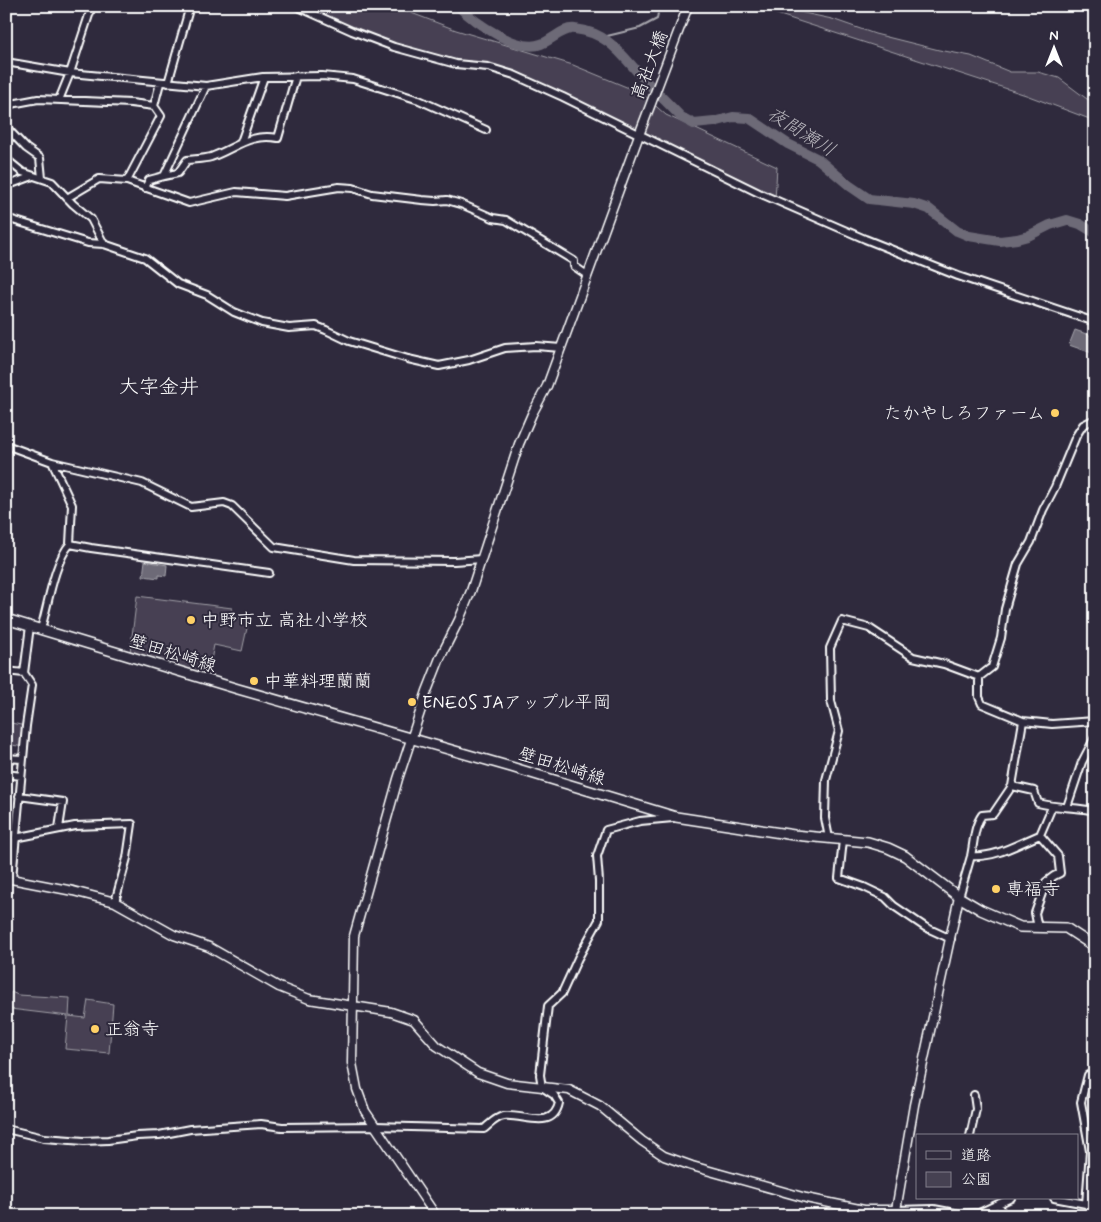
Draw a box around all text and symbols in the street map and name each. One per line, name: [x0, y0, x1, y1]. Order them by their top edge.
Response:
north arrow: [1028, 22, 1078, 72]
street label: 高社大橋: [626, 27, 674, 103]
text: N: [1049, 27, 1059, 45]
water label: 夜間瀬川: [762, 102, 840, 163]
district label: 大字金井: [119, 374, 199, 401]
place label: たかやしろファーム: [884, 402, 1045, 426]
marker: たかやしろファーム: [1049, 407, 1061, 419]
place label: 中野市立 高社小学校: [201, 609, 368, 633]
marker: 中野市立 高社小学校: [185, 614, 197, 626]
street label: 壁田松崎線: [126, 629, 219, 679]
place label: 中華料理蘭蘭: [264, 670, 372, 694]
marker: 中華料理蘭蘭: [248, 675, 260, 687]
place label: ENEOS JAアップル平岡: [422, 691, 611, 715]
marker: ENEOS JAアップル平岡: [406, 696, 418, 708]
street label: 壁田松崎線: [515, 742, 608, 792]
place label: 専福寺: [1006, 878, 1060, 902]
marker: 専福寺: [990, 883, 1002, 895]
place label: 正翁寺: [105, 1018, 159, 1042]
marker: 正翁寺: [89, 1023, 101, 1035]
legend: [916, 1134, 1078, 1200]
text: 道路: [961, 1146, 991, 1166]
text: 公園: [961, 1170, 991, 1190]

